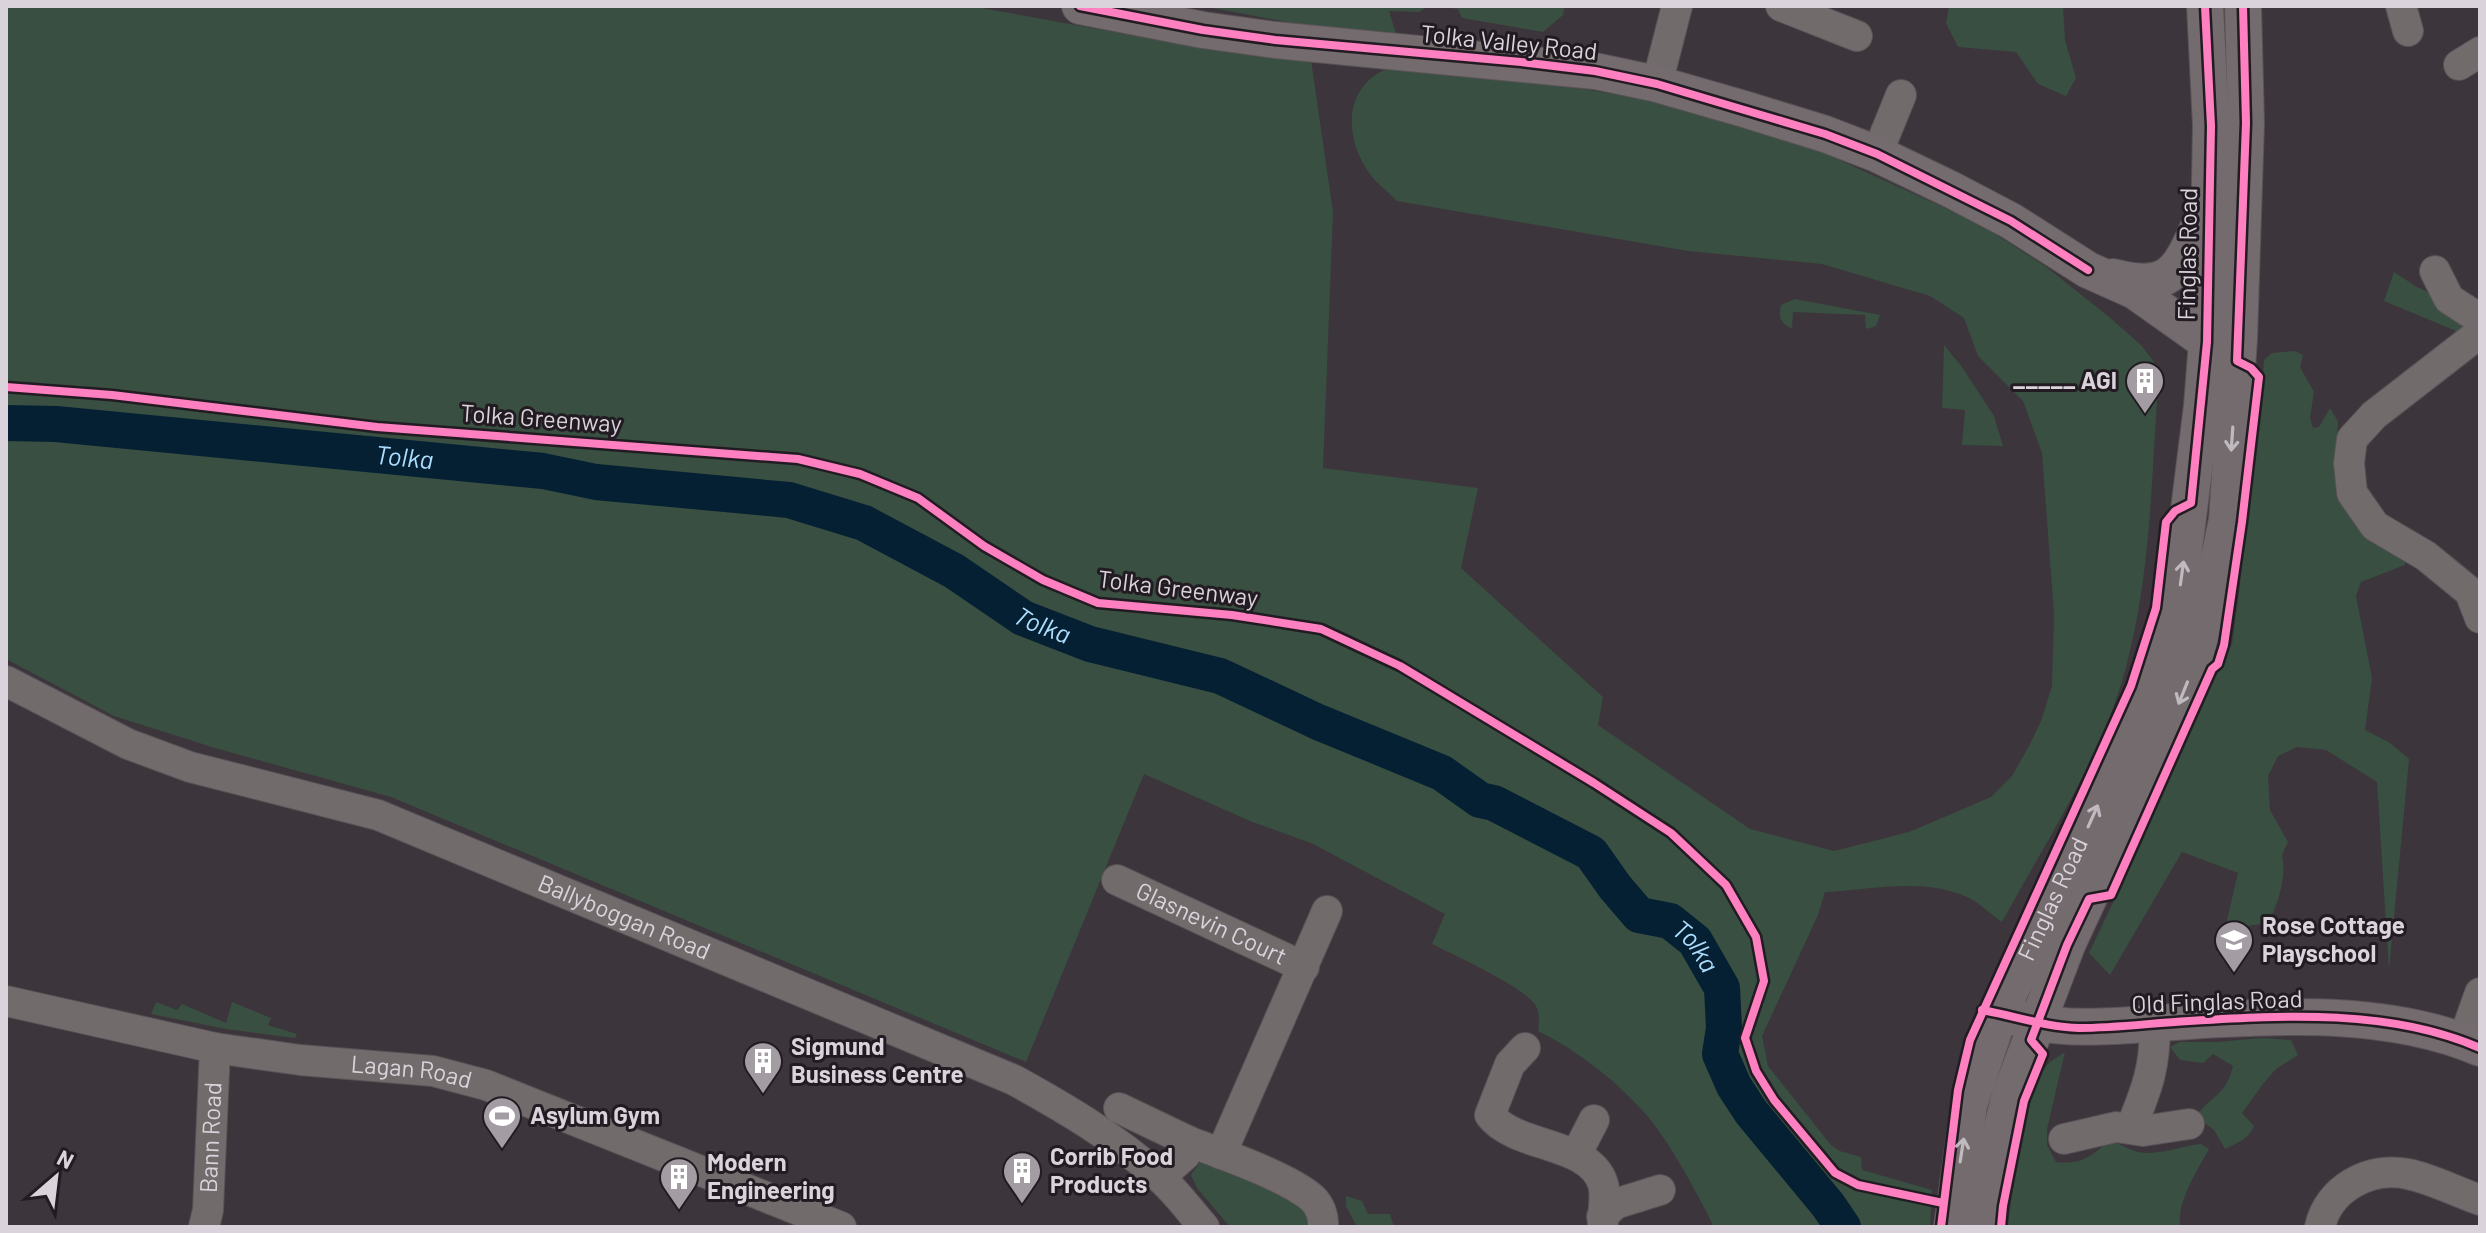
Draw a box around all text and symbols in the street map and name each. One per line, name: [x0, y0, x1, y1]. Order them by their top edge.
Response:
street label: Tolka Valley Road: [1420, 18, 1599, 65]
street label: Finglas Road: [2171, 187, 2202, 321]
building icon: _____ AGI: [2124, 360, 2166, 415]
place label: _____ AGI: [2013, 365, 2117, 394]
street label: Tolka Greenway: [460, 397, 623, 438]
one-way arrow: [2224, 425, 2239, 452]
water label: Tolka: [374, 438, 435, 474]
one-way arrow: [2175, 561, 2190, 586]
street label: Tolka Greenway: [1096, 563, 1260, 612]
water label: Tolka: [1008, 599, 1076, 649]
one-way arrow: [2175, 680, 2190, 705]
one-way arrow: [2086, 804, 2101, 828]
street label: Finglas Road: [2011, 832, 2093, 965]
street label: Ballyboggan Road: [534, 867, 715, 965]
street label: Glasnevin Court: [1132, 875, 1292, 970]
place label: Rose Cottage Playschool: [2262, 910, 2405, 967]
water label: Tolka: [1667, 912, 1727, 977]
school or university icon: Rose Cottage Playschool: [2213, 919, 2255, 974]
street label: Old Finglas Road: [2131, 983, 2303, 1018]
place label: Sigmund Business Centre: [791, 1031, 964, 1088]
building icon: Sigmund Business Centre: [742, 1040, 784, 1095]
street label: Lagan Road: [350, 1048, 475, 1094]
street label: Bann Road: [193, 1081, 227, 1194]
sports icon: Asylum Gym: [481, 1095, 523, 1150]
place label: Asylum Gym: [530, 1100, 660, 1129]
north arrow: [16, 1137, 96, 1217]
one-way arrow: [1955, 1138, 1970, 1163]
place label: Corrib Food Products: [1050, 1141, 1173, 1198]
text: N: [53, 1144, 78, 1173]
place label: Modern Engineering: [707, 1147, 835, 1204]
building icon: Corrib Food Products: [1001, 1150, 1043, 1205]
building icon: Modern Engineering: [658, 1156, 700, 1211]

